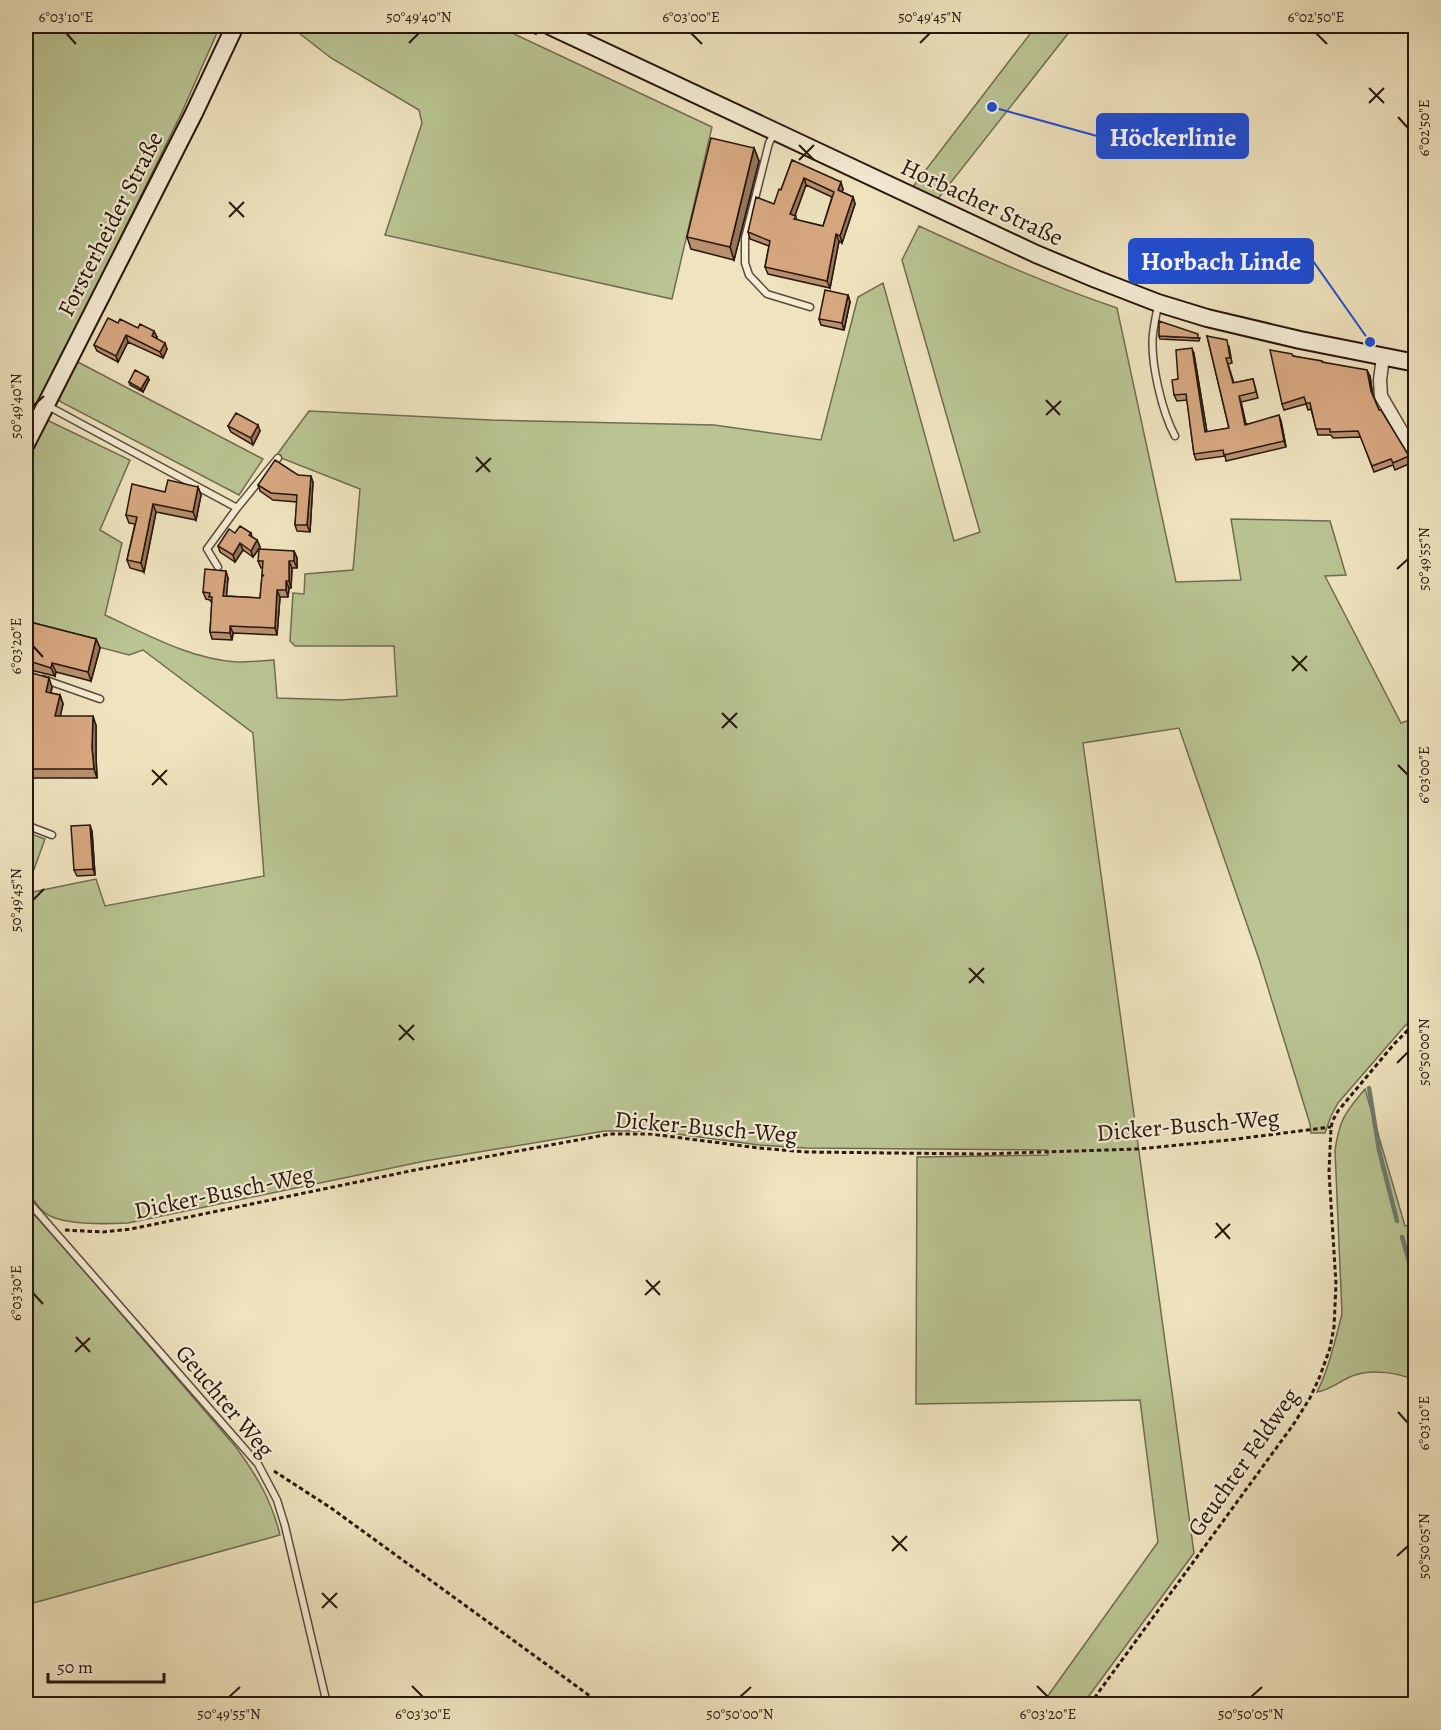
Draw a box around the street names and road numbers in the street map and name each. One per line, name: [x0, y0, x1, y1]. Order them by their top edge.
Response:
street label: Forsterheider Straße: [50, 126, 170, 322]
street label: Horbacher Straße: [896, 150, 1068, 254]
street label: Dicker-Busch-Weg: [1095, 1101, 1281, 1149]
street label: Dicker-Busch-Weg: [613, 1103, 799, 1151]
street label: Dicker-Busch-Weg: [131, 1157, 317, 1227]
street label: Geuchter Weg: [168, 1338, 282, 1464]
street label: Geuchter Feldweg: [1180, 1381, 1306, 1543]

